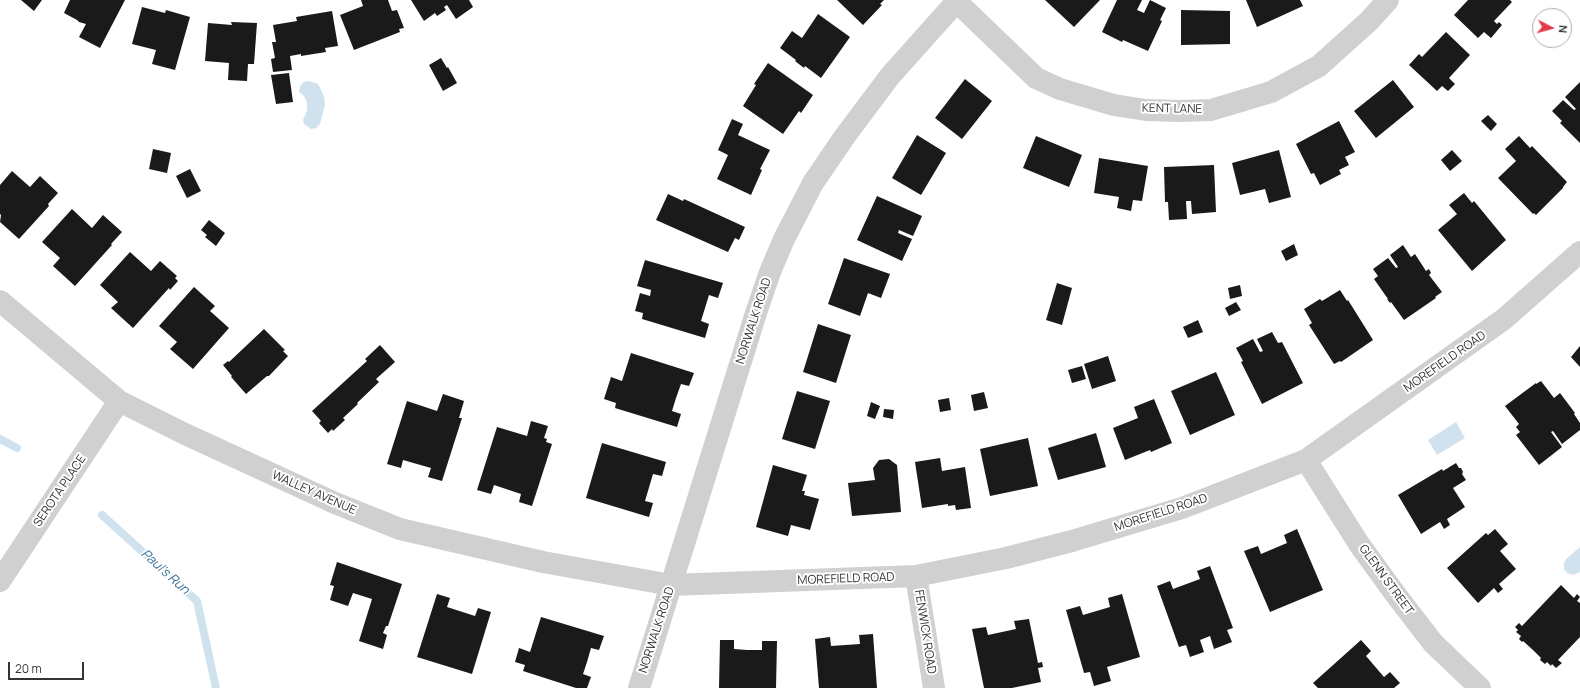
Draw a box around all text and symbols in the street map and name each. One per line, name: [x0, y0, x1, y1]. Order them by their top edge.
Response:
north arrow: [1532, 8, 1572, 48]
text: N: [1556, 24, 1571, 34]
street label: KENT LANE: [1142, 101, 1202, 117]
street label: NORWALK ROAD: [733, 276, 775, 366]
street label: MOREFIELD ROAD: [1401, 328, 1489, 396]
street label: SEROTA PLACE: [31, 452, 89, 530]
street label: WALLEY AVENUE: [270, 468, 358, 518]
street label: MOREFIELD ROAD: [1113, 491, 1209, 535]
street label: GLENN STREET: [1356, 542, 1416, 618]
water label: Paul's Run: [138, 546, 192, 598]
street label: MOREFIELD ROAD: [797, 570, 895, 588]
street label: NORWALK ROAD: [636, 585, 678, 675]
street label: FENWICK ROAD: [911, 589, 939, 675]
scale bar: [10, 654, 86, 680]
text: 20 m: [15, 660, 42, 677]

